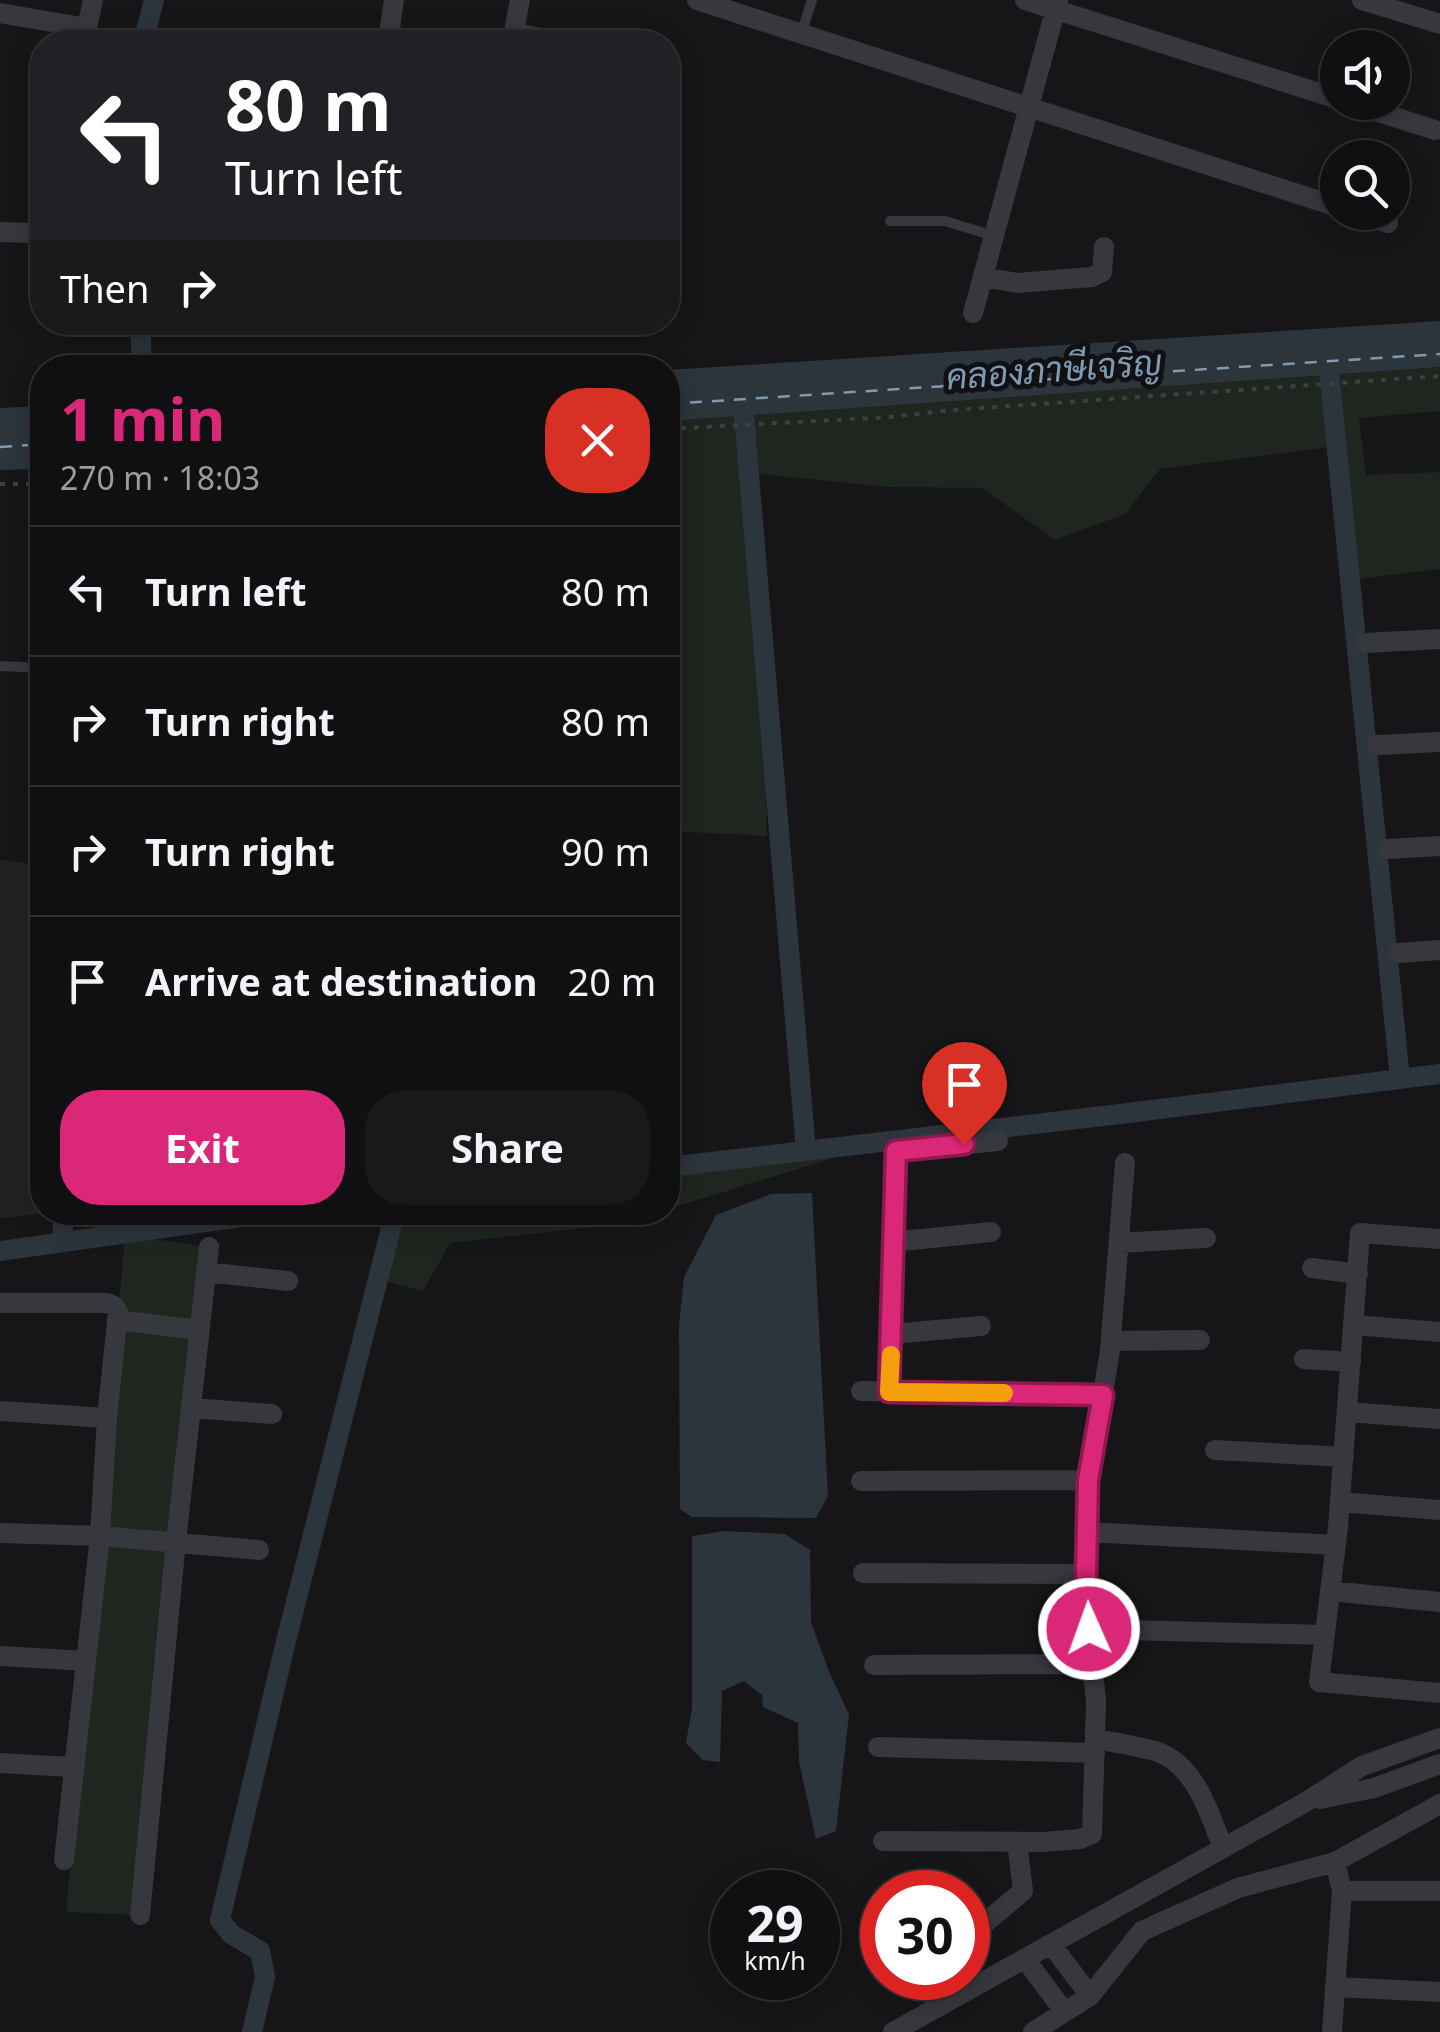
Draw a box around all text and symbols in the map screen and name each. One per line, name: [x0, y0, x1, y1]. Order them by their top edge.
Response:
map controls: [1320, 30, 1410, 230]
button: sound: [1320, 30, 1410, 120]
text: 80 m: [225, 56, 392, 152]
icon: left: [60, 70, 190, 200]
button: search: [1320, 140, 1410, 230]
text: Turn left: [225, 147, 402, 208]
icon: right: [170, 260, 225, 315]
text: Then: [60, 262, 150, 314]
water label: คลองภาษีเจริญ: [944, 338, 1163, 399]
text: 1 min: [60, 377, 225, 459]
button: close: [545, 388, 650, 493]
text: 270 m · 18:03: [60, 456, 260, 499]
icon: left: [60, 564, 115, 619]
text: Turn left: [145, 565, 307, 617]
text: 80 m: [561, 565, 650, 617]
icon: right: [60, 694, 115, 749]
text: Turn right: [145, 695, 335, 747]
text: 80 m: [561, 695, 650, 747]
icon: right: [60, 824, 115, 879]
text: Turn right: [145, 825, 335, 877]
text: 90 m: [561, 825, 650, 877]
icon: arrive: [60, 954, 115, 1009]
text: Arrive at destination: [145, 955, 537, 1007]
text: 20 m: [567, 955, 656, 1007]
pin: [922, 1042, 1007, 1145]
icon: arrive: [937, 1057, 992, 1112]
button: Exit: [60, 1090, 345, 1205]
button: Share: [365, 1090, 650, 1205]
position arrow: [1037, 1577, 1141, 1681]
speed limit sign: 30: [860, 1870, 990, 2000]
text: 29: [746, 1889, 804, 1957]
text: km/h: [744, 1943, 806, 1977]

